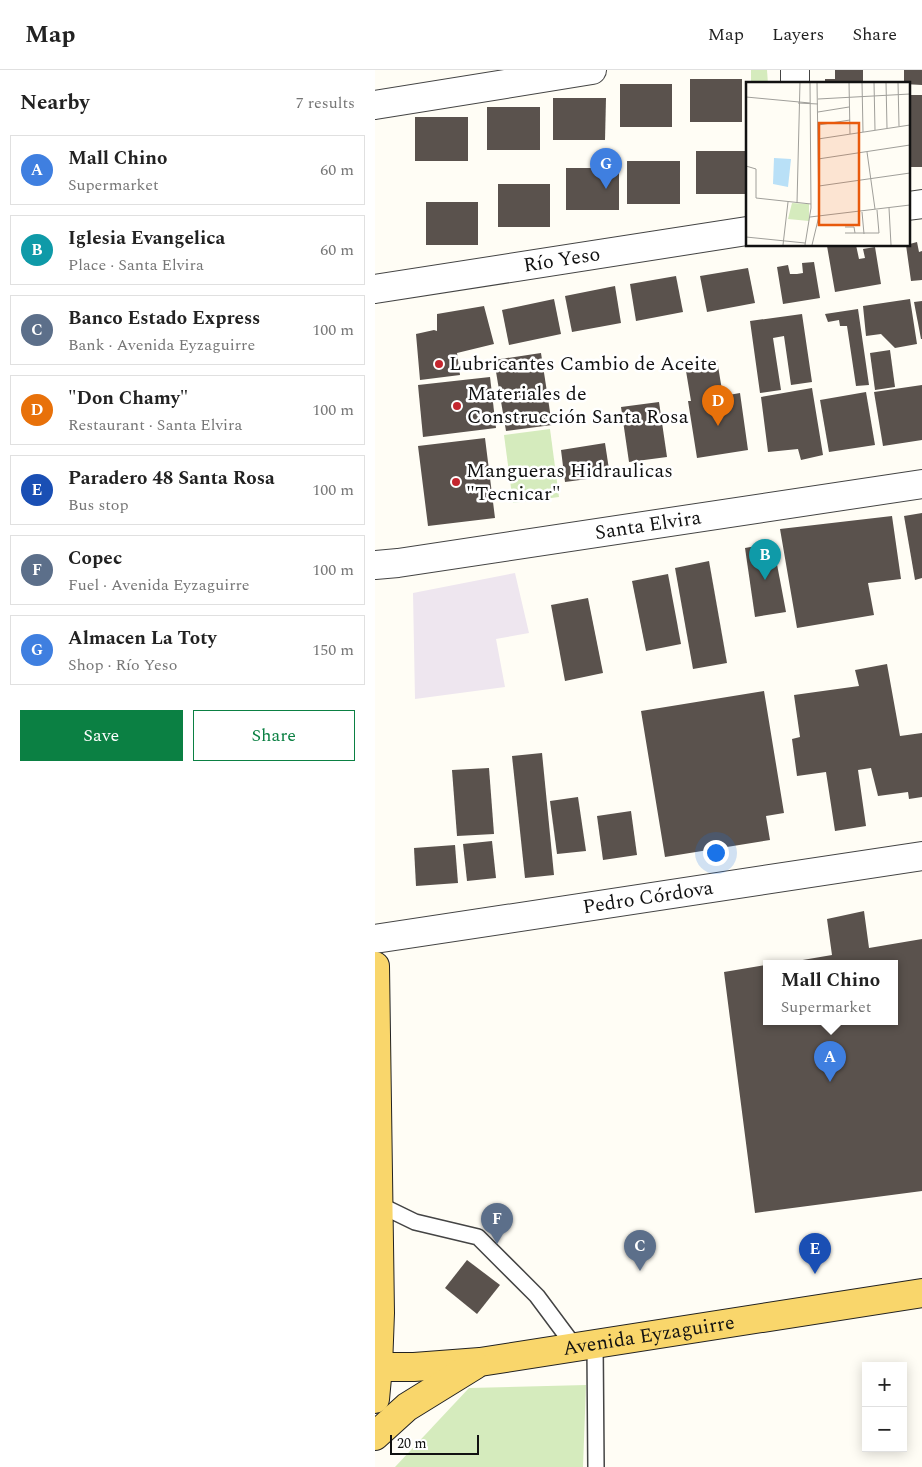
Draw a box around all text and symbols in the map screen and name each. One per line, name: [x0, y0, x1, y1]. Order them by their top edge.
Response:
text: Map: [25, 17, 75, 53]
text: Map: [708, 21, 744, 48]
text: Layers: [772, 21, 824, 48]
text: Share: [852, 21, 897, 48]
inset map: [746, 82, 909, 246]
text: Nearby: [20, 87, 90, 119]
text: 7 results: [296, 91, 355, 115]
text: Mall Chino: [68, 144, 167, 173]
pin: G: [590, 148, 622, 189]
text: A: [31, 158, 43, 182]
text: 60 m: [320, 158, 354, 182]
text: Supermarket: [68, 173, 159, 197]
text: Iglesia Evangelica: [68, 224, 225, 253]
text: B: [31, 238, 43, 262]
text: 60 m: [320, 238, 354, 262]
street label: Río Yeso: [521, 239, 602, 281]
text: Place · Santa Elvira: [68, 253, 204, 277]
text: Banco Estado Express: [68, 304, 260, 333]
text: C: [31, 318, 43, 342]
text: 100 m: [312, 318, 354, 342]
text: Bank · Avenida Eyzaguirre: [68, 333, 255, 357]
place label: Lubricantes Cambio de Aceite: [449, 349, 717, 379]
marker: Lubricantes Cambio de Aceite: [433, 358, 445, 370]
place label: Materiales de Construcción Santa Rosa: [467, 379, 689, 432]
text: "Don Chamy": [68, 384, 188, 413]
pin: D: [702, 385, 734, 426]
text: D: [31, 398, 43, 422]
text: 100 m: [312, 398, 354, 422]
marker: Materiales de Construcción Santa Rosa: [451, 400, 463, 412]
text: Restaurant · Santa Elvira: [68, 413, 242, 437]
place label: Mangueras Hidraulicas "Tecnicar": [466, 456, 673, 509]
text: Paradero 48 Santa Rosa: [68, 464, 275, 493]
marker: Mangueras Hidraulicas "Tecnicar": [450, 476, 462, 488]
text: E: [32, 478, 42, 502]
text: 100 m: [312, 478, 354, 502]
text: Bus stop: [68, 493, 129, 517]
street label: Santa Elvira: [593, 502, 703, 548]
pin: B: [749, 539, 781, 580]
text: Copec: [68, 544, 122, 573]
text: F: [32, 558, 42, 582]
text: 100 m: [312, 558, 354, 582]
text: Fuel · Avenida Eyzaguirre: [68, 573, 250, 597]
text: Almacen La Toty: [68, 624, 217, 653]
text: G: [31, 638, 43, 662]
text: 150 m: [312, 638, 354, 662]
text: Shop · Río Yeso: [68, 653, 177, 677]
button: Save: [20, 710, 183, 761]
button: Share: [193, 710, 355, 761]
your location: [703, 840, 729, 866]
street label: Pedro Córdova: [581, 873, 715, 922]
popup: [763, 960, 898, 1025]
text: Mall Chino: [781, 966, 880, 995]
text: Supermarket: [781, 995, 871, 1019]
pin: A: [814, 1041, 846, 1082]
pin: F: [481, 1203, 513, 1244]
pin: C: [624, 1230, 656, 1271]
pin: E: [799, 1233, 831, 1274]
street label: Avenida Eyzaguirre: [561, 1307, 737, 1364]
map controls: [862, 1362, 907, 1452]
button: +: [862, 1362, 907, 1407]
button: −: [862, 1407, 907, 1452]
scale bar: [390, 1432, 479, 1455]
text: 20 m: [397, 1433, 427, 1454]

